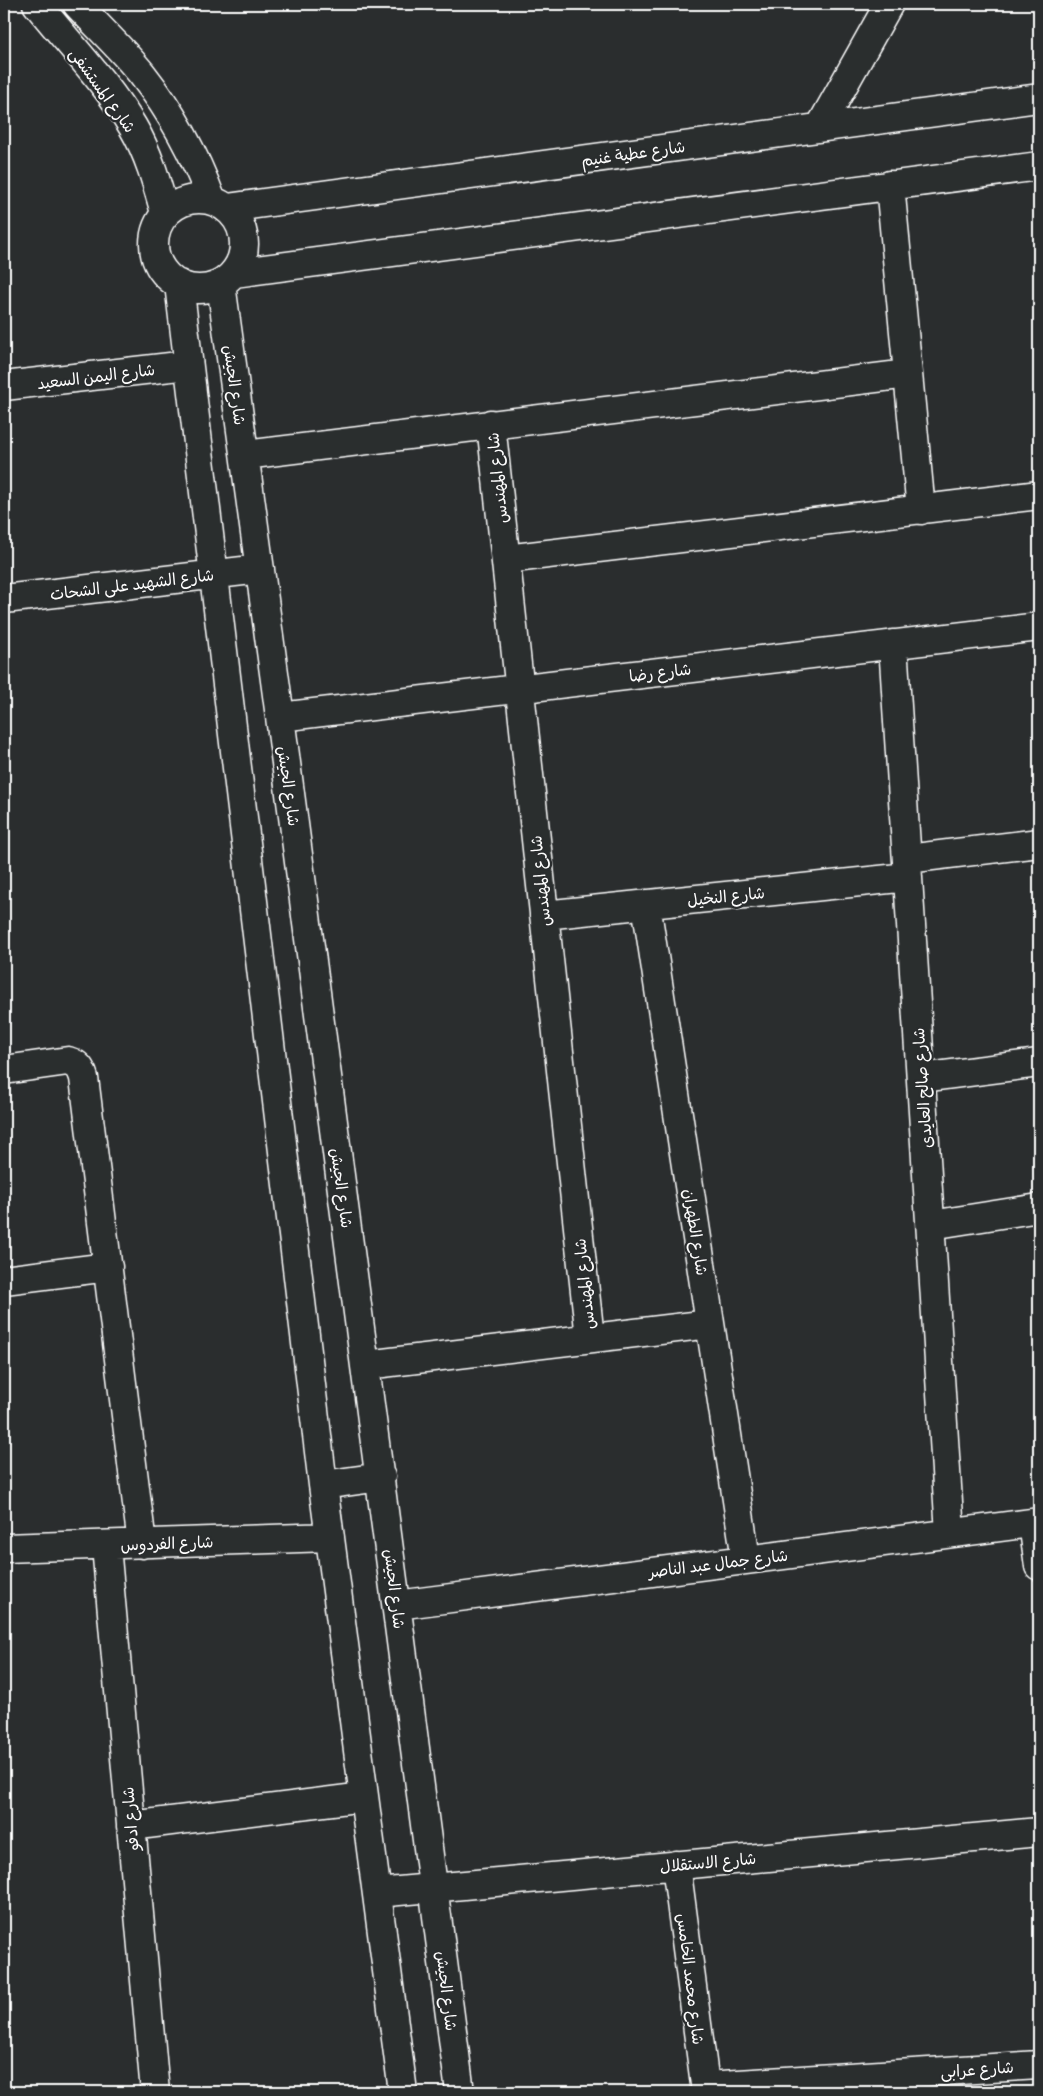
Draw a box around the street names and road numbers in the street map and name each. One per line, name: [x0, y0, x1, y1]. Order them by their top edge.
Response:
street label: شارع المستشفى: [64, 43, 141, 138]
street label: شارع عطية غنيم: [580, 135, 687, 173]
street label: شارع الجيش: [218, 344, 251, 426]
street label: شارع اليمن السعيد: [36, 358, 156, 395]
street label: شارع المهندس: [481, 431, 514, 525]
street label: شارع الشهيد على الشحات: [49, 563, 215, 606]
street label: شارع رضا: [628, 657, 692, 688]
street label: شارع الجيش: [272, 745, 305, 827]
street label: شارع المهندس: [524, 834, 557, 928]
street label: شارع النخيل: [686, 881, 766, 912]
street label: شارع صالح العايدى: [907, 1027, 938, 1149]
street label: شارع الجيش: [325, 1147, 358, 1229]
street label: شارع الطهران: [677, 1187, 714, 1277]
street label: شارع المهندس: [568, 1237, 601, 1331]
street label: شارع الفردوس: [120, 1530, 214, 1557]
street label: شارع جمال عبد الناصر: [645, 1544, 789, 1584]
street label: شارع الجيش: [378, 1548, 411, 1630]
street label: شارع ادفو: [116, 1786, 145, 1853]
street label: شارع الاستقلال: [659, 1847, 757, 1878]
street label: شارع محمد الخامس: [671, 1912, 710, 2046]
street label: شارع الجيش: [430, 1950, 463, 2032]
street label: شارع عرابى: [940, 2055, 1014, 2084]

